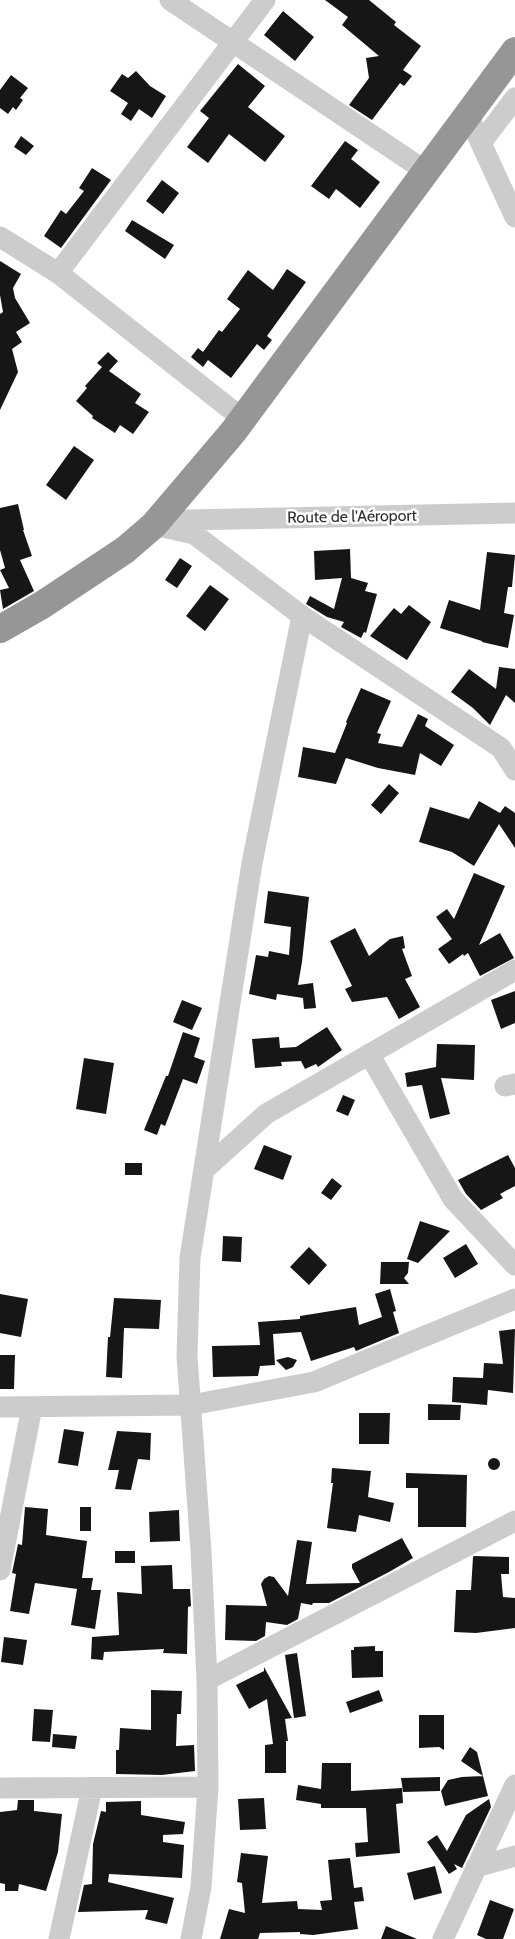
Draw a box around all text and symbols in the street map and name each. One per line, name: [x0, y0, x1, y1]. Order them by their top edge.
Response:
street label: Route de l'Aéroport: [287, 506, 417, 528]

